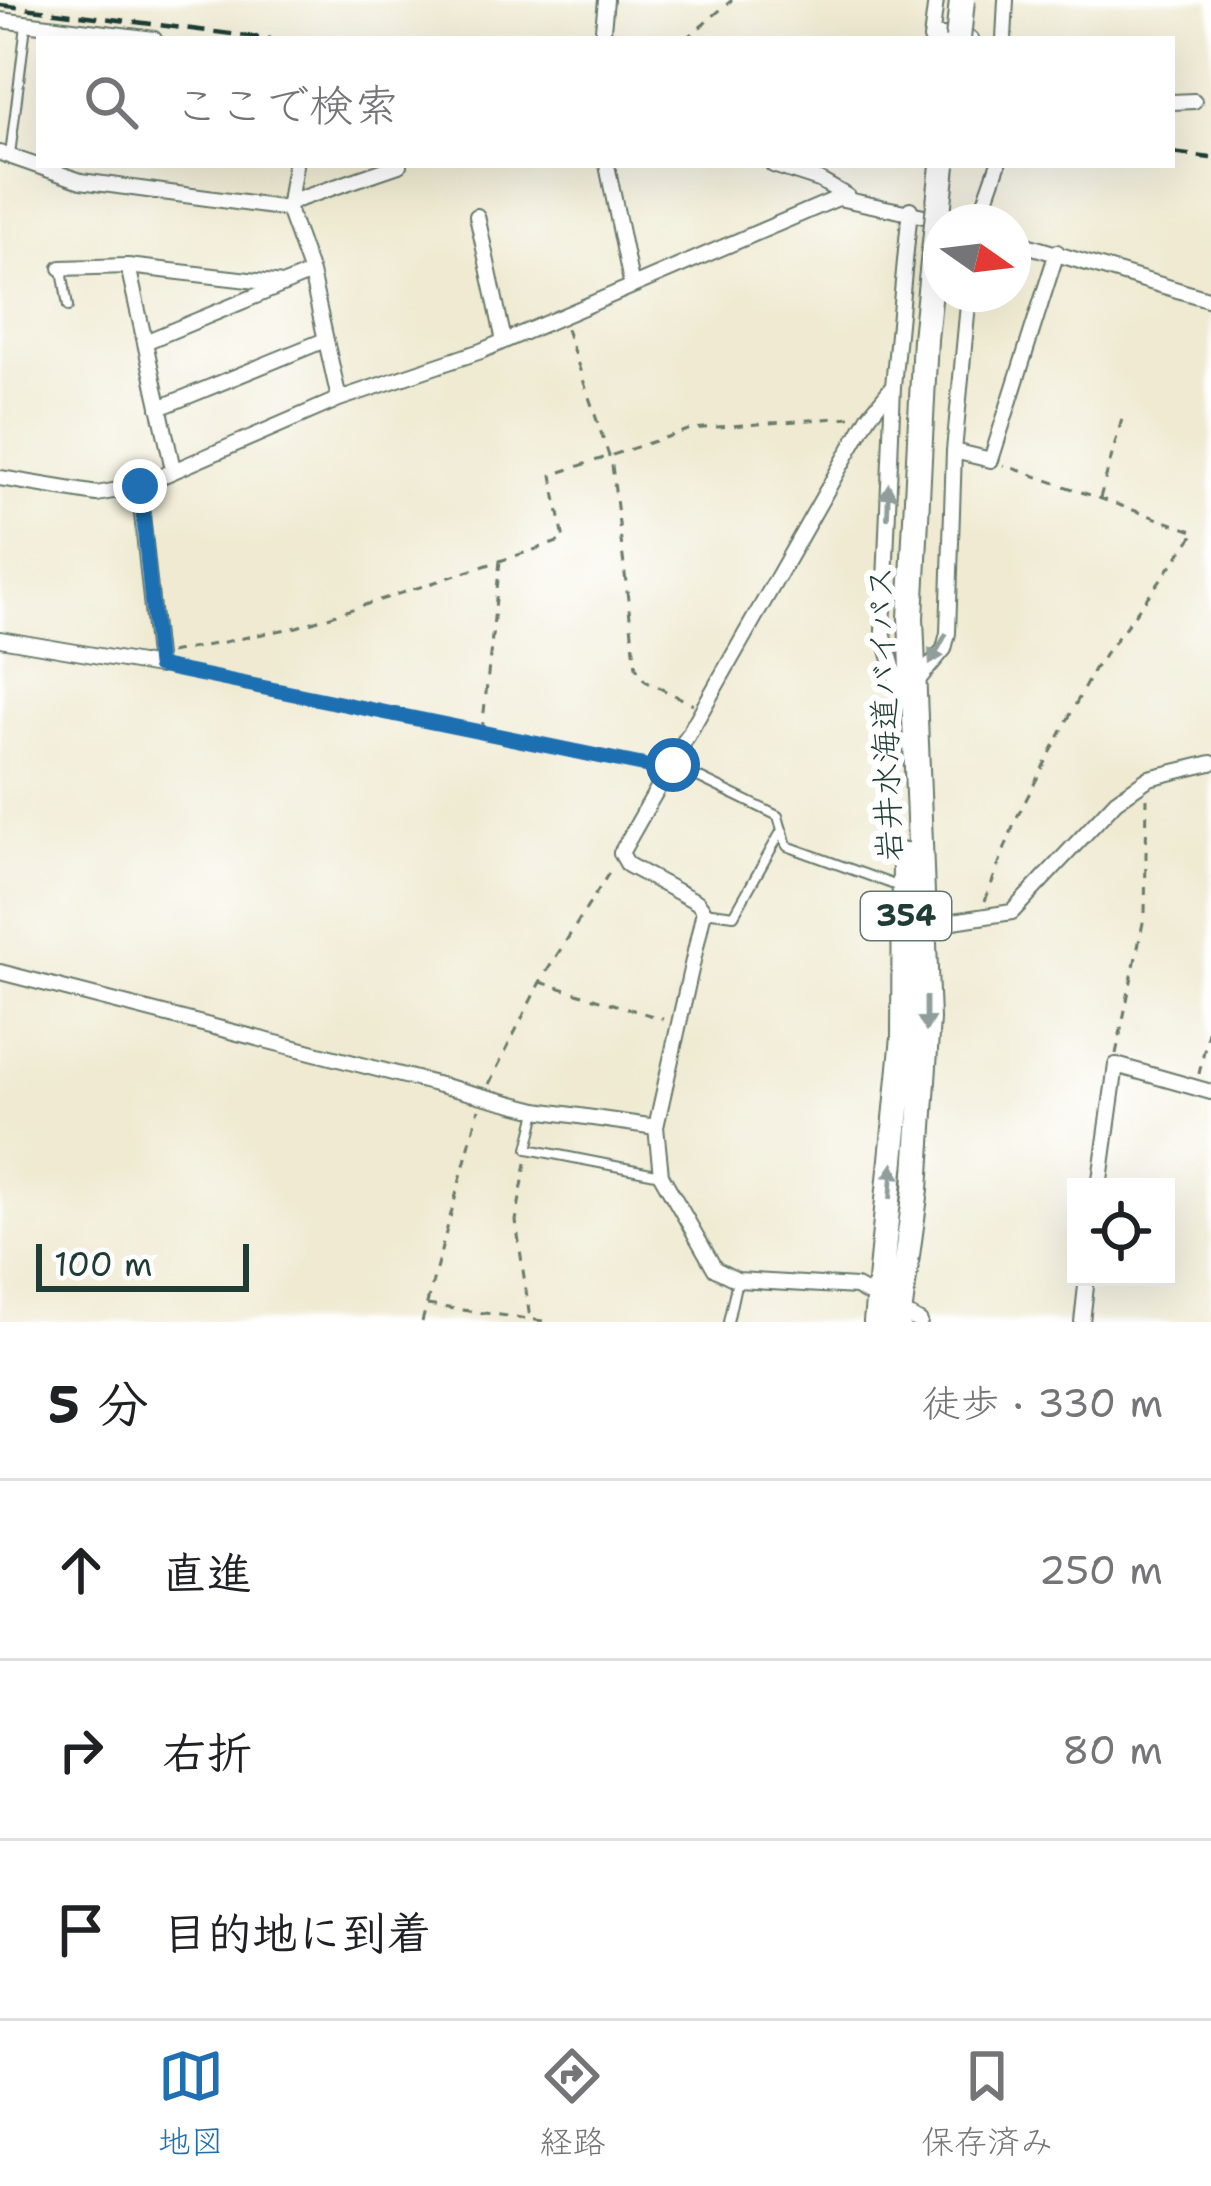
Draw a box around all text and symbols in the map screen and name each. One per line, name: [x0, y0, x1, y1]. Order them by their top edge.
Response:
search box: [36, 36, 1175, 168]
icon: search: [78, 69, 144, 135]
text: ここで検索: [174, 75, 399, 135]
north arrow: [923, 204, 1031, 312]
route end: [113, 459, 167, 513]
one-way arrow: [879, 481, 898, 519]
street label: 岩井水海道バイパス: [857, 565, 912, 863]
one-way arrow: [929, 632, 949, 666]
route start: [646, 738, 700, 792]
road number: 354: [861, 892, 951, 940]
one-way arrow: [916, 996, 936, 1034]
one-way arrow: [883, 1162, 902, 1199]
map controls: [1067, 1178, 1175, 1286]
button: locate: [1067, 1178, 1175, 1286]
scale bar: [36, 1238, 249, 1291]
text: 100 m: [54, 1242, 153, 1287]
text: 5 分: [48, 1370, 148, 1438]
text: 徒歩 · 330 m: [922, 1377, 1163, 1429]
icon: ahead: [48, 1537, 114, 1603]
text: 直進: [162, 1543, 252, 1603]
text: 250 m: [1039, 1544, 1163, 1596]
icon: right: [48, 1717, 114, 1783]
text: 右折: [162, 1723, 252, 1783]
text: 80 m: [1062, 1724, 1163, 1776]
icon: arrive: [48, 1897, 114, 1963]
text: 目的地に到着: [162, 1903, 432, 1963]
tab: 地図: [158, 2043, 224, 2164]
tab: 経路: [539, 2043, 605, 2164]
tab: 保存済み: [921, 2043, 1053, 2164]

